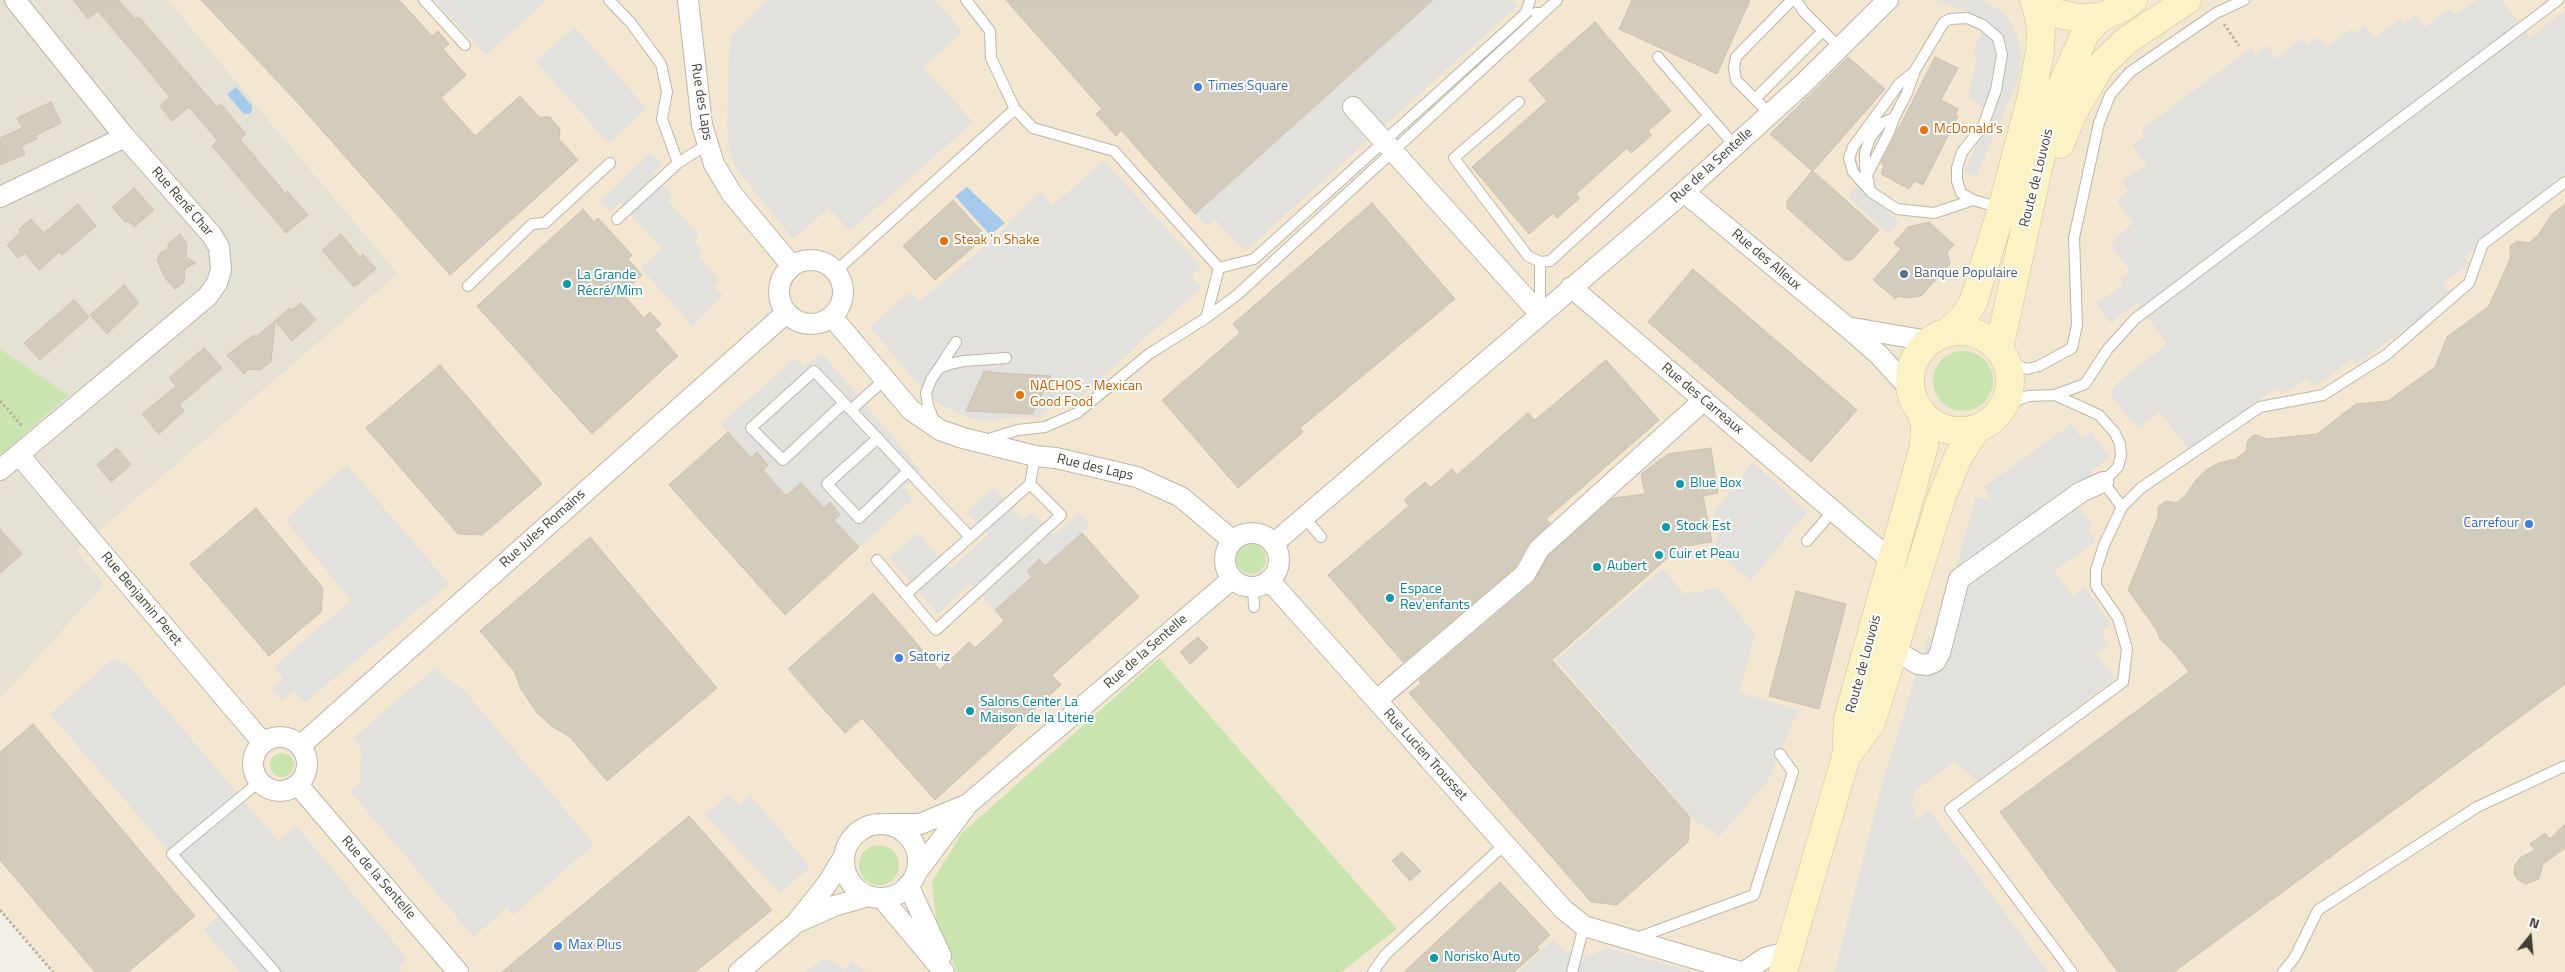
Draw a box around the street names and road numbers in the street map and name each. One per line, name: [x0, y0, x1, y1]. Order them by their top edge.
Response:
street label: Rue des Laps: [687, 62, 715, 142]
street label: Rue de la Sentelle: [1667, 125, 1757, 207]
street label: Route de Louvois: [2017, 127, 2057, 229]
street label: Rue René Char: [147, 164, 217, 240]
street label: Rue des Alleux: [1728, 226, 1804, 294]
street label: Rue des Carreaux: [1657, 360, 1747, 438]
street label: Rue des Laps: [1055, 451, 1135, 485]
street label: Rue Jules Romains: [497, 486, 589, 572]
street label: Rue Benjamin Peret: [97, 549, 185, 649]
street label: Rue de la Sentelle: [1101, 611, 1191, 693]
street label: Route de Louvois: [1843, 613, 1885, 715]
street label: Rue Lucien Trousset: [1379, 706, 1471, 804]
street label: Rue de la Sentelle: [337, 833, 419, 923]

